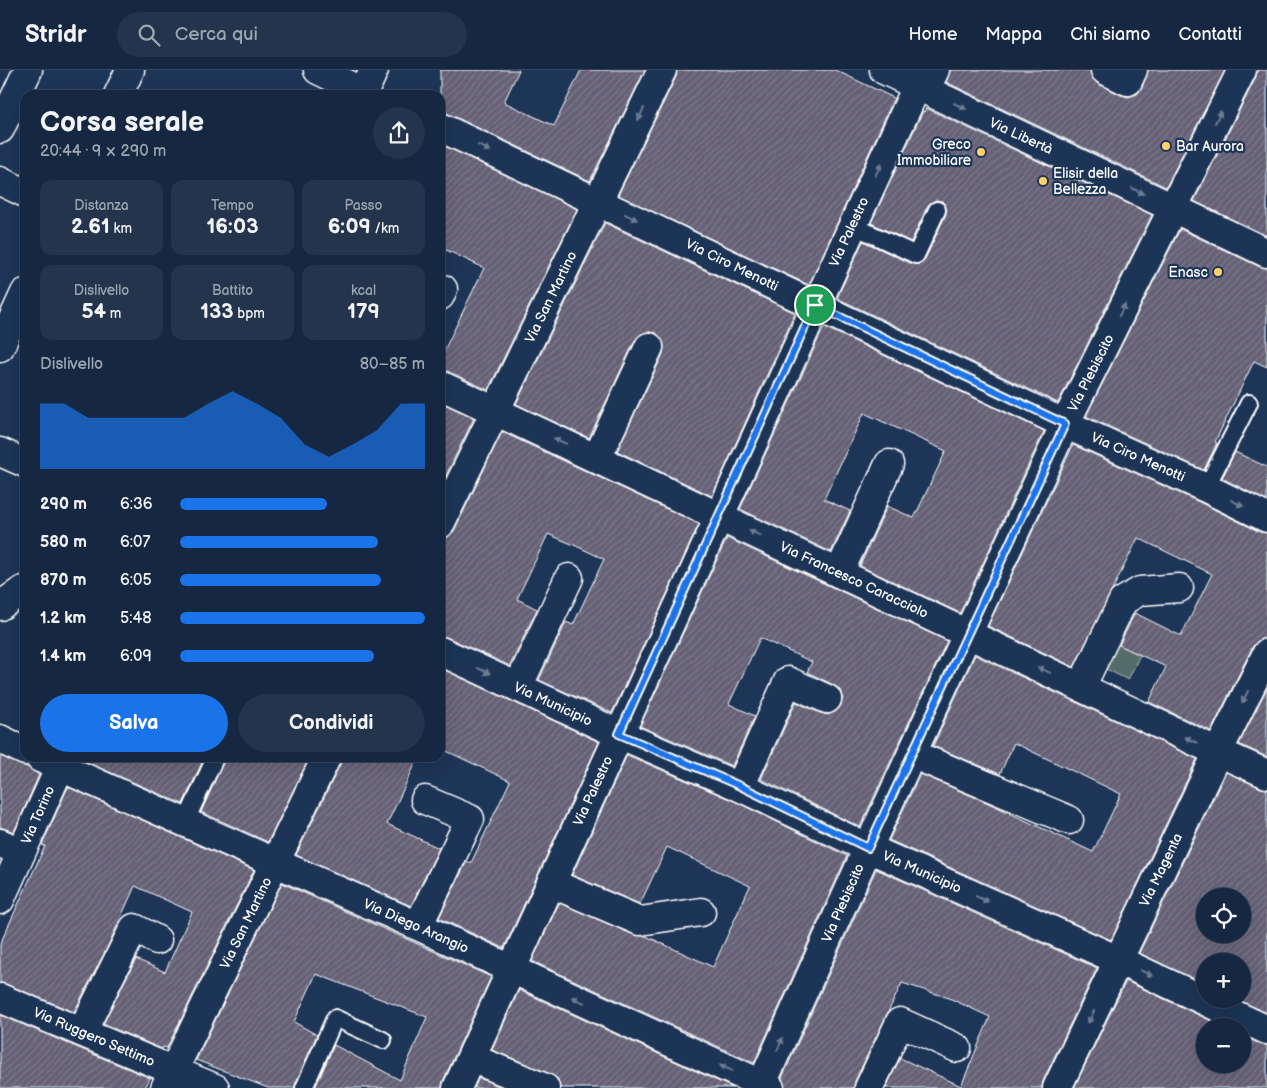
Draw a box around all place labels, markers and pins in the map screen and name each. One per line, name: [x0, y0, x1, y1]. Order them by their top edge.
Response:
place label: Greco Immobiliare: [897, 136, 971, 169]
place label: Bar Aurora: [1176, 138, 1244, 155]
marker: Bar Aurora: [1160, 140, 1172, 152]
marker: Greco Immobiliare: [975, 146, 987, 158]
place label: Elisir della Bellezza: [1053, 165, 1118, 198]
marker: Elisir della Bellezza: [1037, 175, 1049, 187]
place label: Enasc: [1169, 264, 1208, 281]
marker: Enasc: [1212, 266, 1224, 278]
pin: [794, 284, 836, 326]

